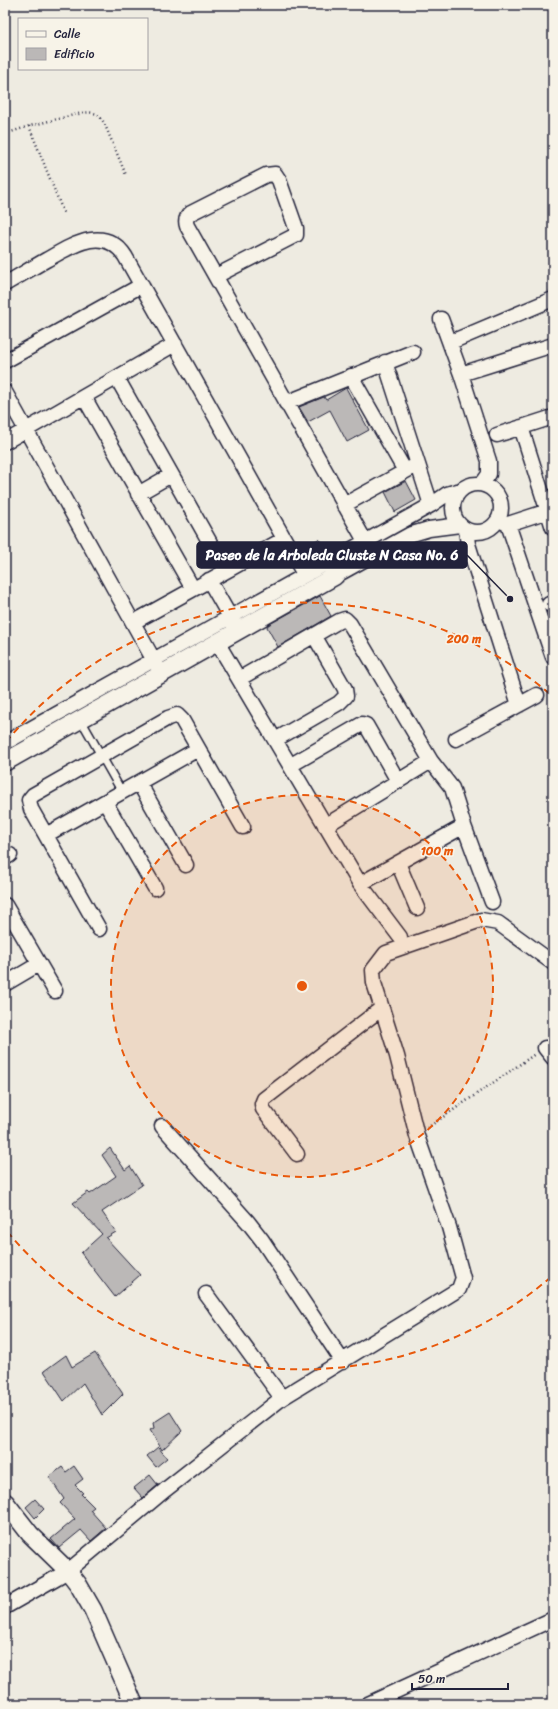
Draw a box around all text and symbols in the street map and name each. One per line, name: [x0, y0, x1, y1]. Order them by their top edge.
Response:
legend: [18, 18, 148, 70]
text: Calle: [54, 23, 81, 45]
text: Edificio: [54, 43, 94, 65]
callout: Paseo de la Arboleda Cluste N Casa No. 6: [197, 542, 467, 568]
text: Paseo de la Arboleda Cluste N Casa No. 6: [205, 543, 459, 568]
text: 200 m: [446, 628, 482, 650]
text: 100 m: [421, 840, 454, 862]
centre of rings: [295, 979, 309, 993]
scale bar: [412, 1665, 508, 1691]
text: 50 m: [418, 1668, 445, 1690]

